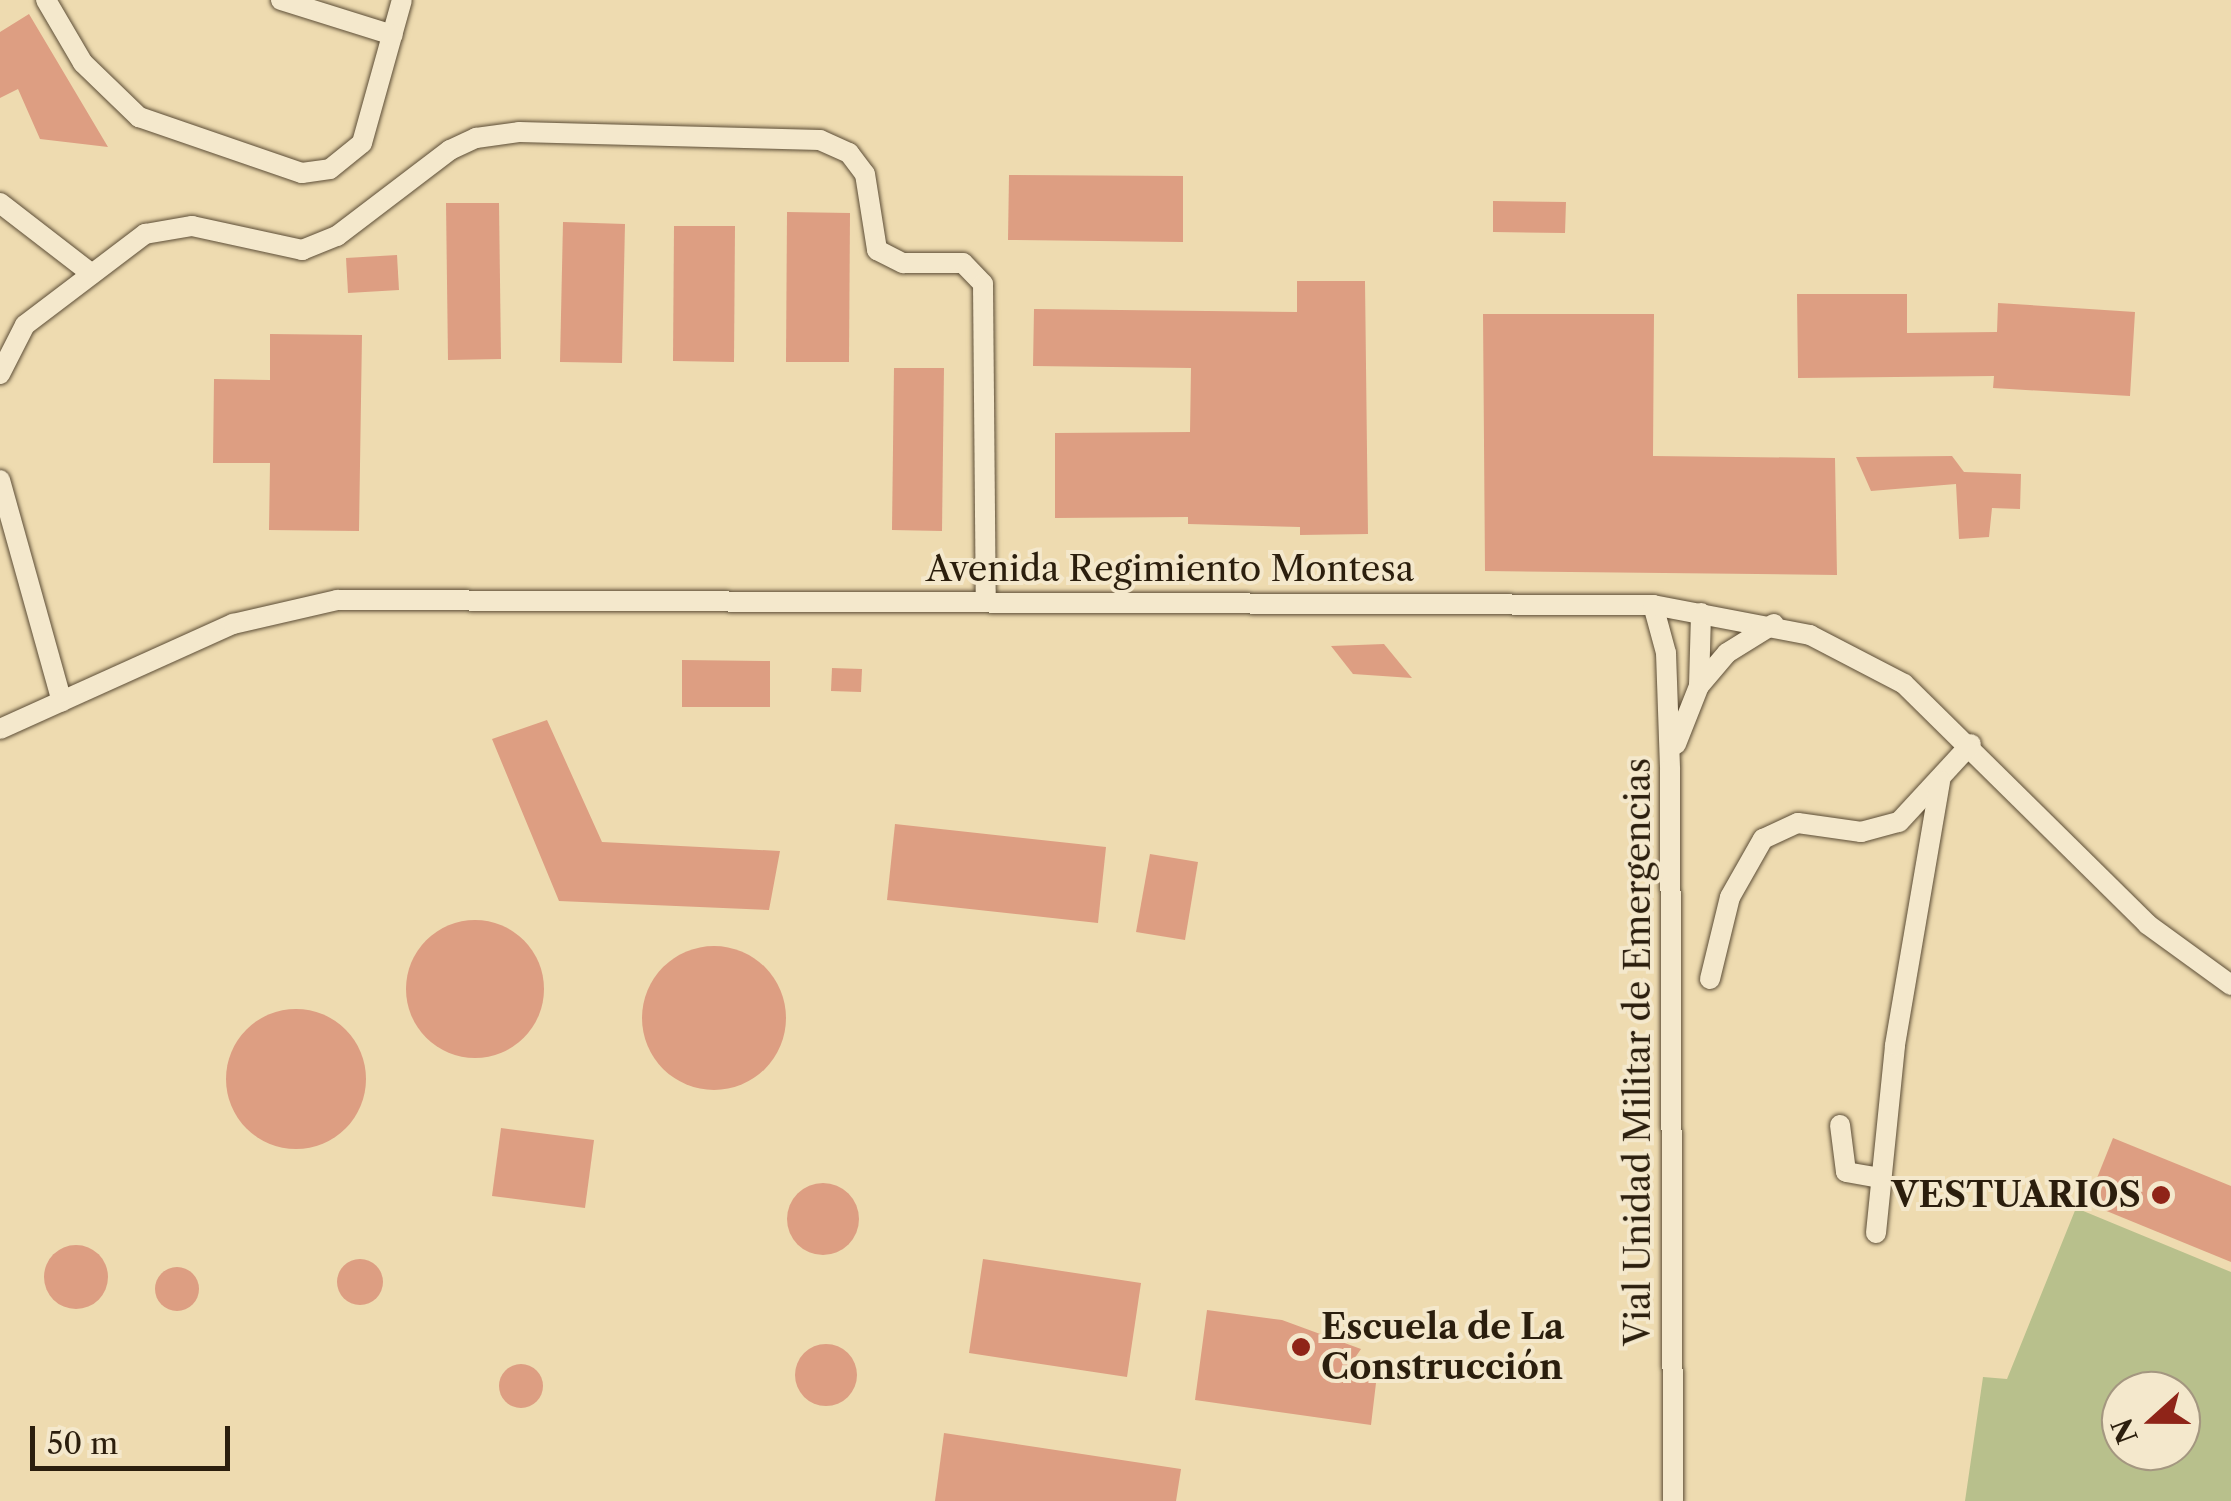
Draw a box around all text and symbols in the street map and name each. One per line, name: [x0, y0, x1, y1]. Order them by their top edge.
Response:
street label: Avenida Regimiento Montesa: [926, 548, 1414, 590]
street label: Vial Unidad Militar de Emergencias: [1617, 758, 1659, 1346]
place label: VESTUARIOS: [1891, 1174, 2141, 1216]
marker: VESTUARIOS: [2150, 1184, 2172, 1206]
place label: Escuela de La Construcción: [1321, 1306, 1565, 1388]
marker: Escuela de La Construcción: [1290, 1336, 1312, 1358]
north arrow: [2101, 1371, 2201, 1471]
scale bar: [35, 1406, 235, 1468]
text: N: [2105, 1414, 2145, 1448]
text: 50 m: [47, 1425, 118, 1462]

